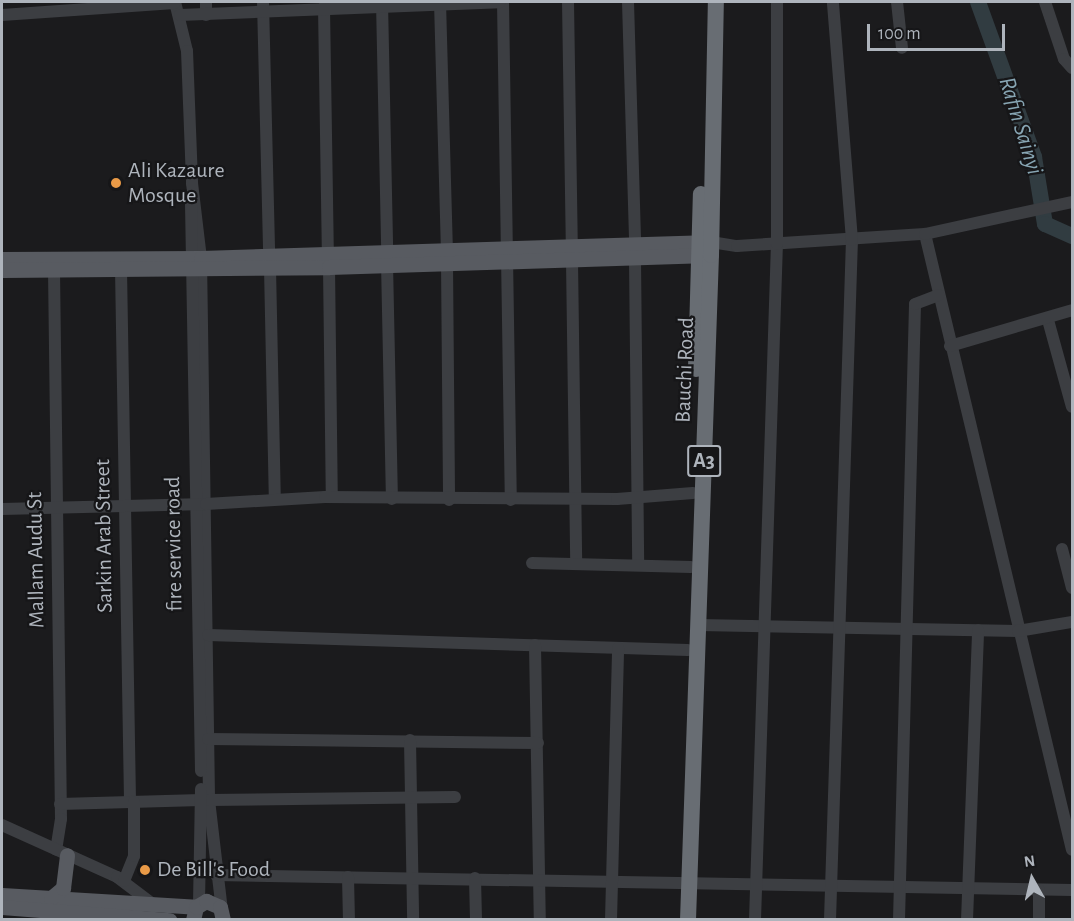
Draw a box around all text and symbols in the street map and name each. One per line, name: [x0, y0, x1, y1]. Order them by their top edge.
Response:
scale bar: [870, 12, 1008, 50]
text: 100 m: [878, 25, 921, 43]
water label: Rafin Sainyi: [992, 74, 1048, 178]
place label: Ali Kazaure Mosque: [128, 157, 225, 208]
marker: Ali Kazaure Mosque: [109, 176, 123, 190]
street label: Bauchi Road: [670, 317, 700, 423]
road number: A3: [686, 443, 722, 479]
street label: Sarkin Arab Street: [89, 459, 119, 613]
street label: fire service road: [160, 476, 188, 612]
street label: Mallam Audu St: [22, 492, 50, 628]
north arrow: [1002, 849, 1062, 909]
text: N: [1023, 852, 1036, 870]
place label: De Bill's Food: [157, 857, 270, 883]
marker: De Bill's Food: [138, 863, 152, 877]

